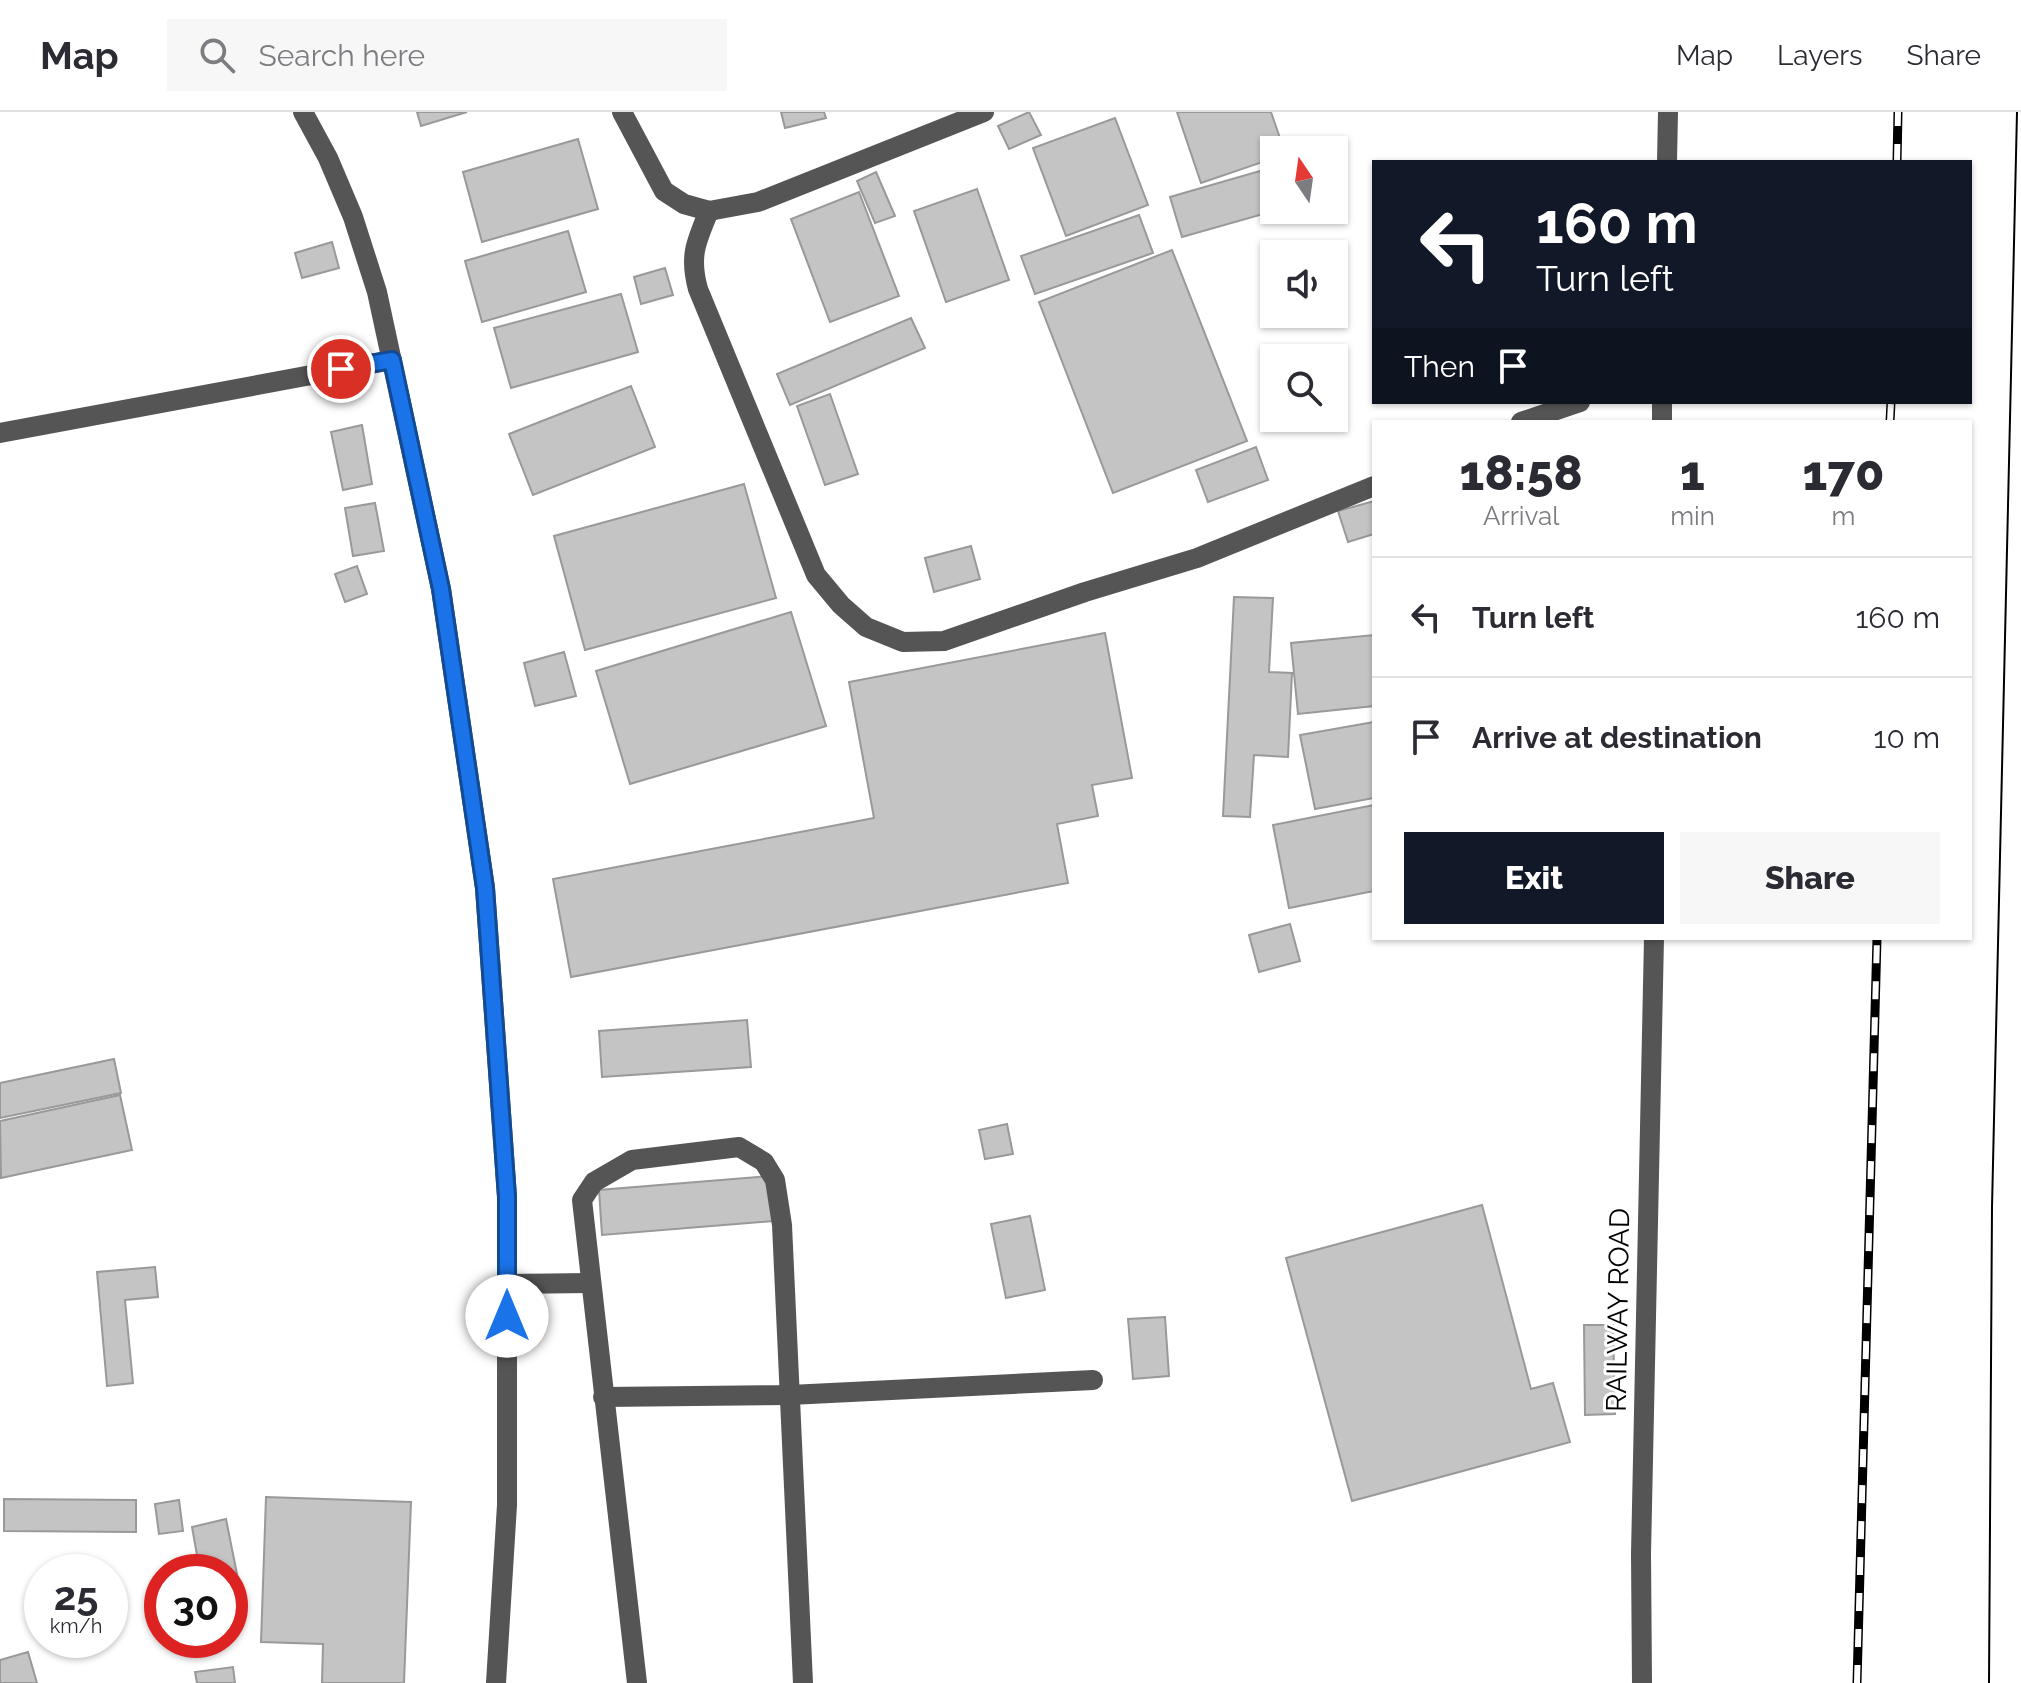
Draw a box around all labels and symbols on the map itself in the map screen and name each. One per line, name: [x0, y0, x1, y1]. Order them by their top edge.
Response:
north arrow: [1260, 136, 1348, 224]
pin: [307, 335, 375, 403]
street label: RAILWAY ROAD: [1600, 1208, 1636, 1412]
position arrow: [465, 1274, 549, 1358]
speed limit sign: 30: [144, 1554, 248, 1658]

